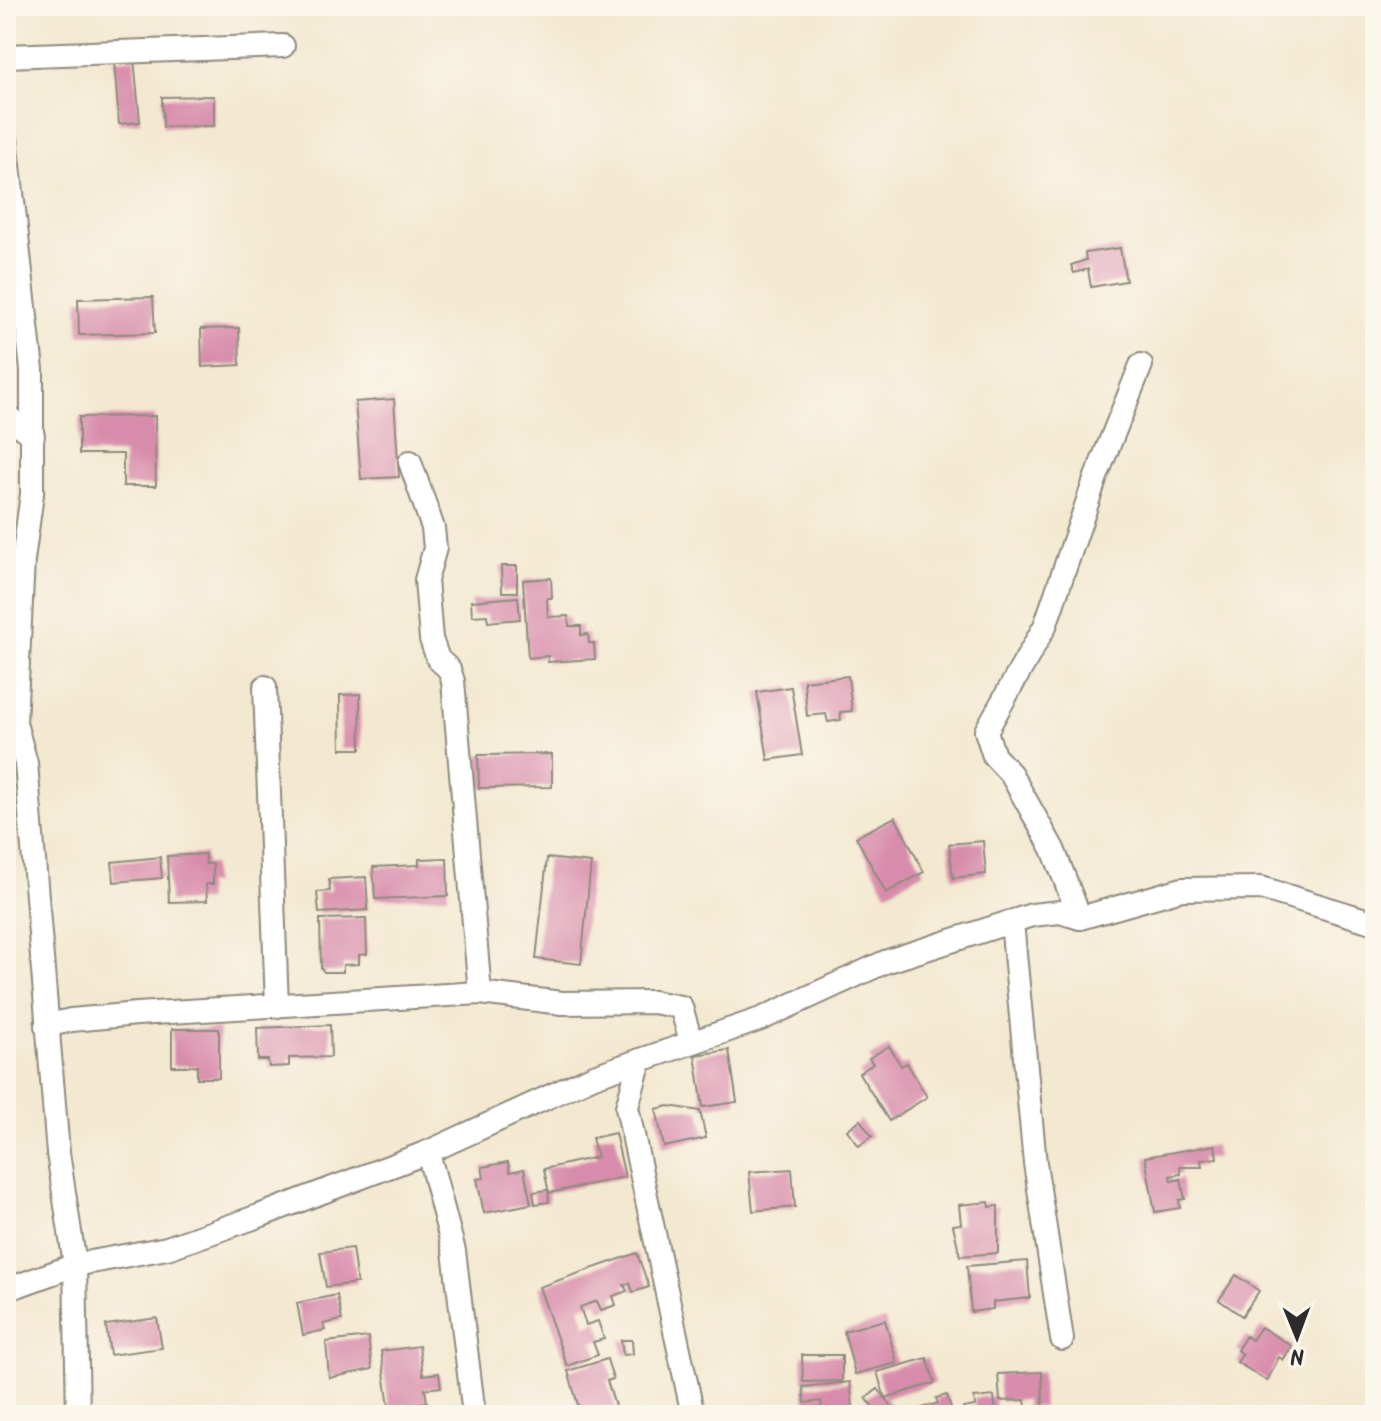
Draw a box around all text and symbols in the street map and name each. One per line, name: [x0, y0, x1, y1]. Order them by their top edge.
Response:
north arrow: [1257, 1297, 1337, 1377]
text: N: [1290, 1337, 1305, 1372]

